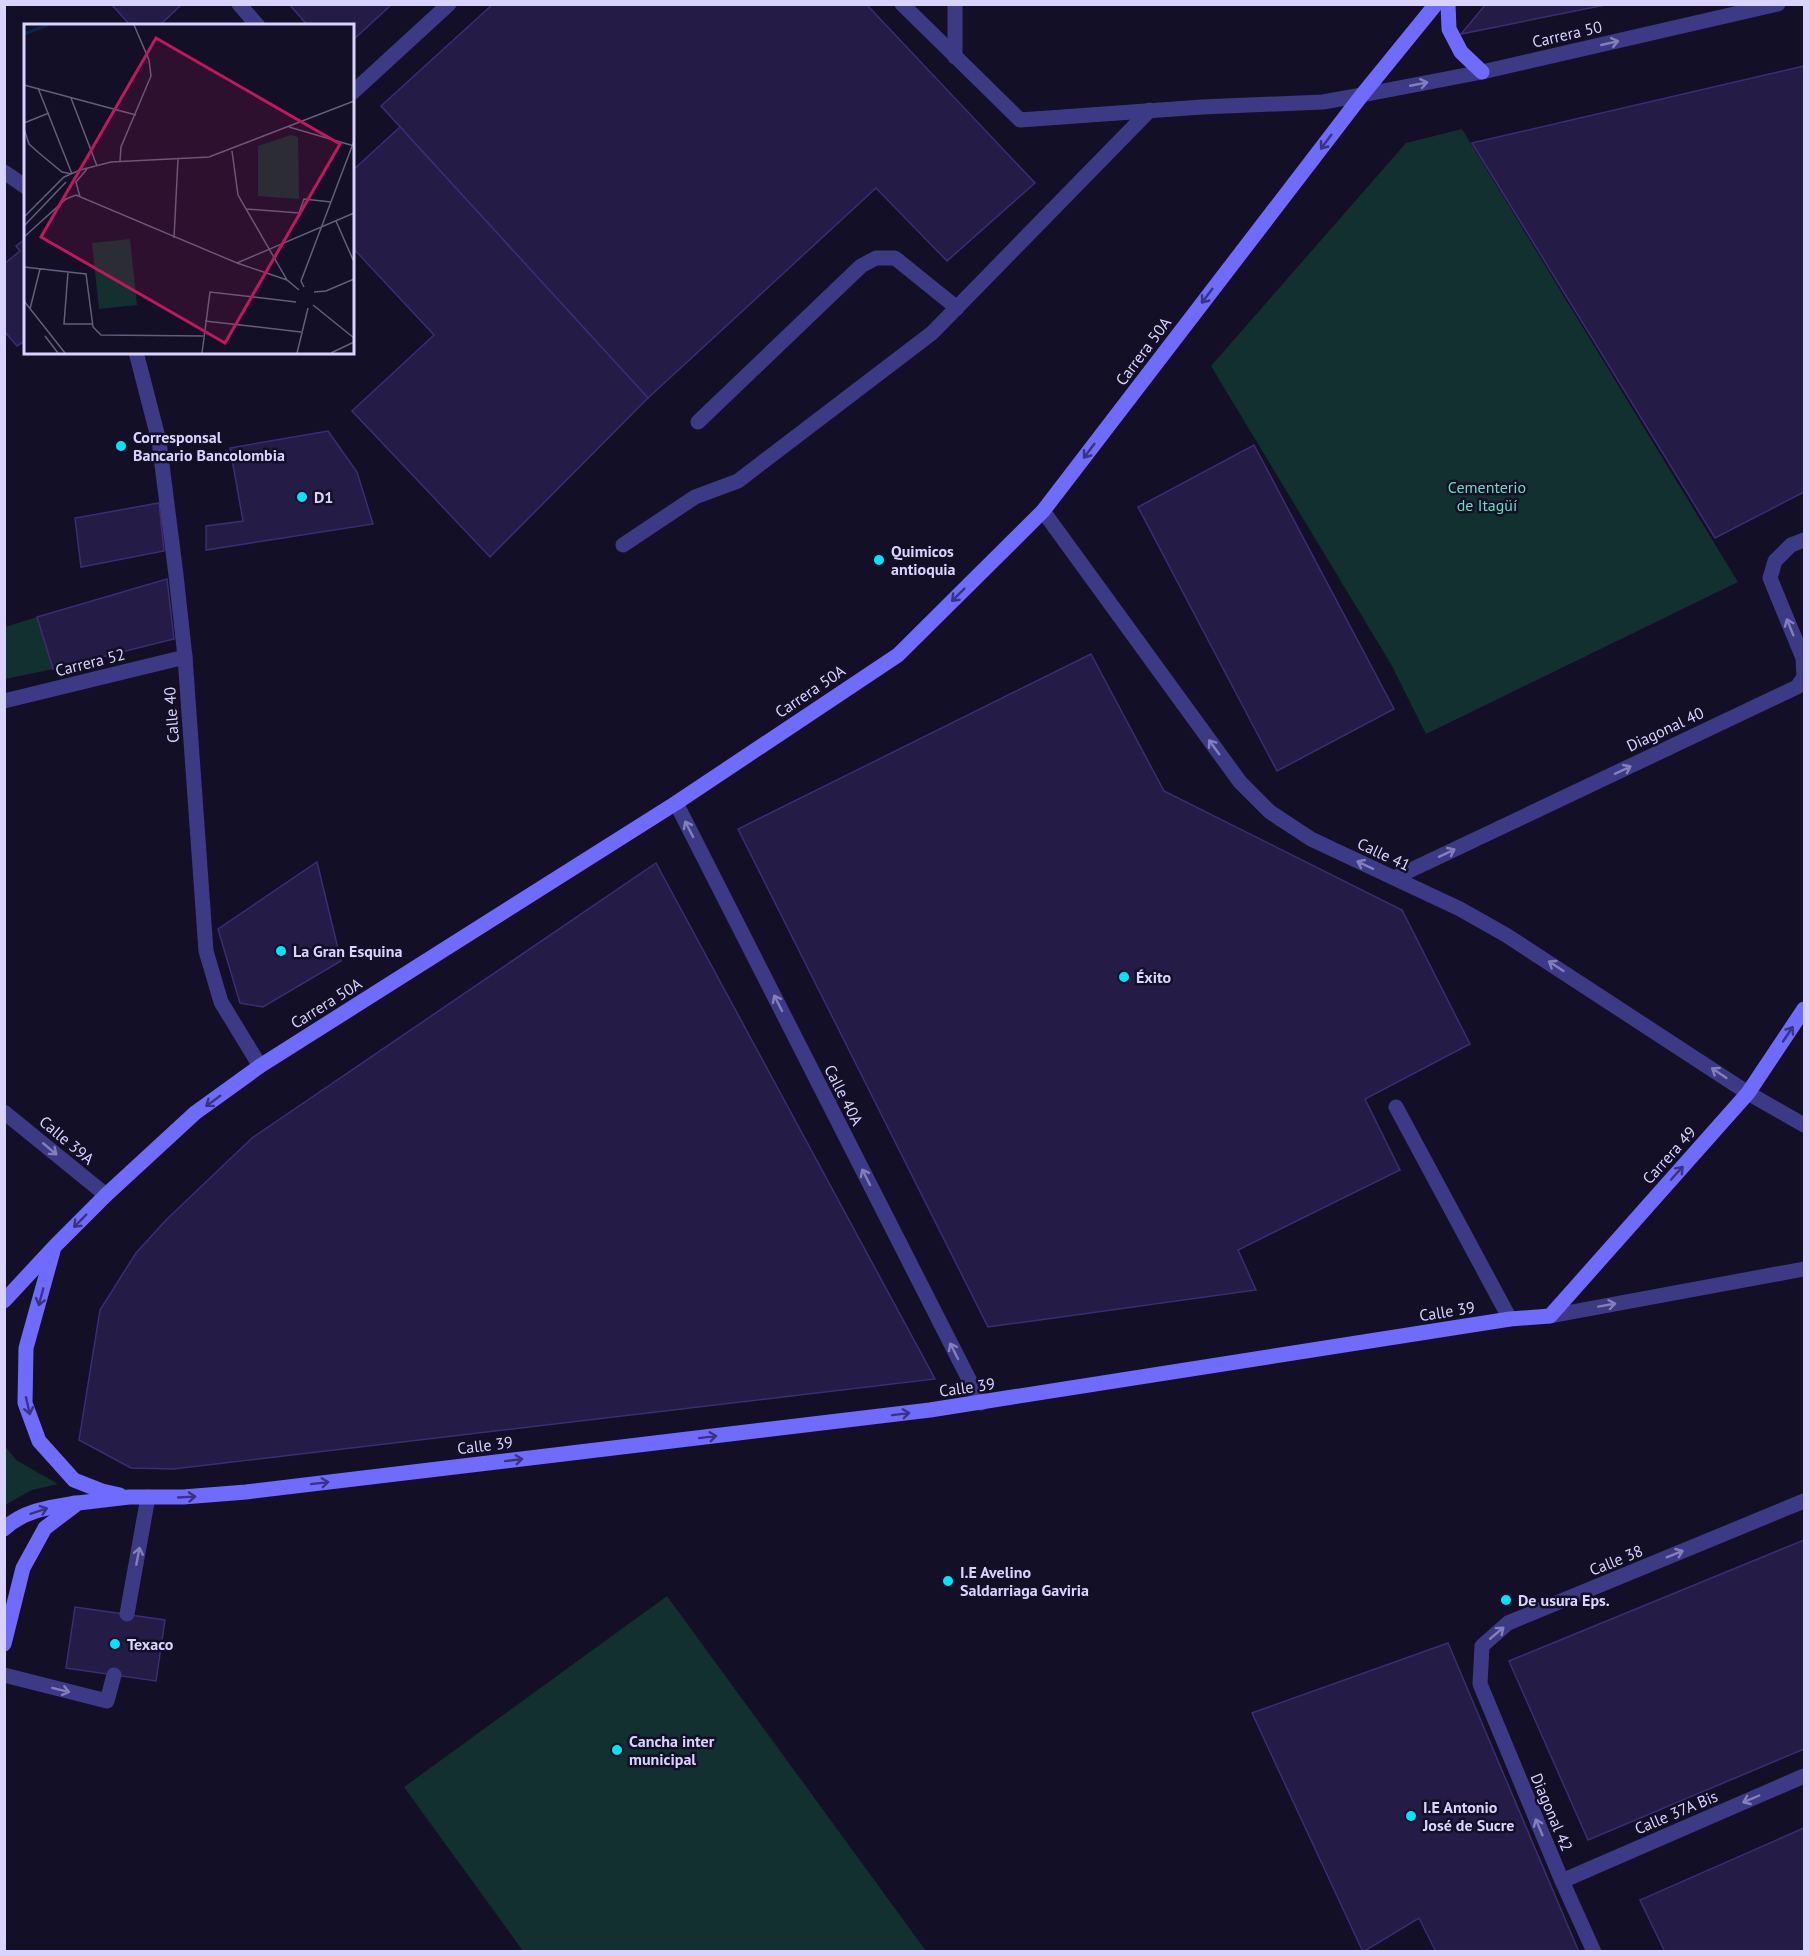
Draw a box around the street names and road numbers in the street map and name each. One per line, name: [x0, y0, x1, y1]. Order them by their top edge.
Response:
street label: Carrera 50: [1530, 16, 1604, 52]
street label: Carrera 50A: [1111, 312, 1176, 389]
street label: Carrera 52: [53, 644, 127, 680]
street label: Carrera 50A: [771, 660, 849, 722]
street label: Calle 40: [159, 686, 183, 744]
street label: Diagonal 40: [1623, 702, 1707, 756]
street label: Calle 41: [1354, 833, 1414, 875]
street label: Carrera 50A: [287, 973, 366, 1033]
street label: Calle 40A: [820, 1061, 868, 1129]
street label: Calle 39A: [36, 1111, 99, 1169]
street label: Carrera 49: [1638, 1122, 1700, 1188]
street label: Calle 39: [1418, 1297, 1476, 1325]
street label: Calle 39: [938, 1373, 996, 1401]
street label: Calle 39: [456, 1432, 514, 1458]
street label: Calle 38: [1586, 1540, 1646, 1580]
street label: Diagonal 42: [1527, 1770, 1577, 1854]
street label: Calle 37A Bis: [1631, 1785, 1721, 1838]

